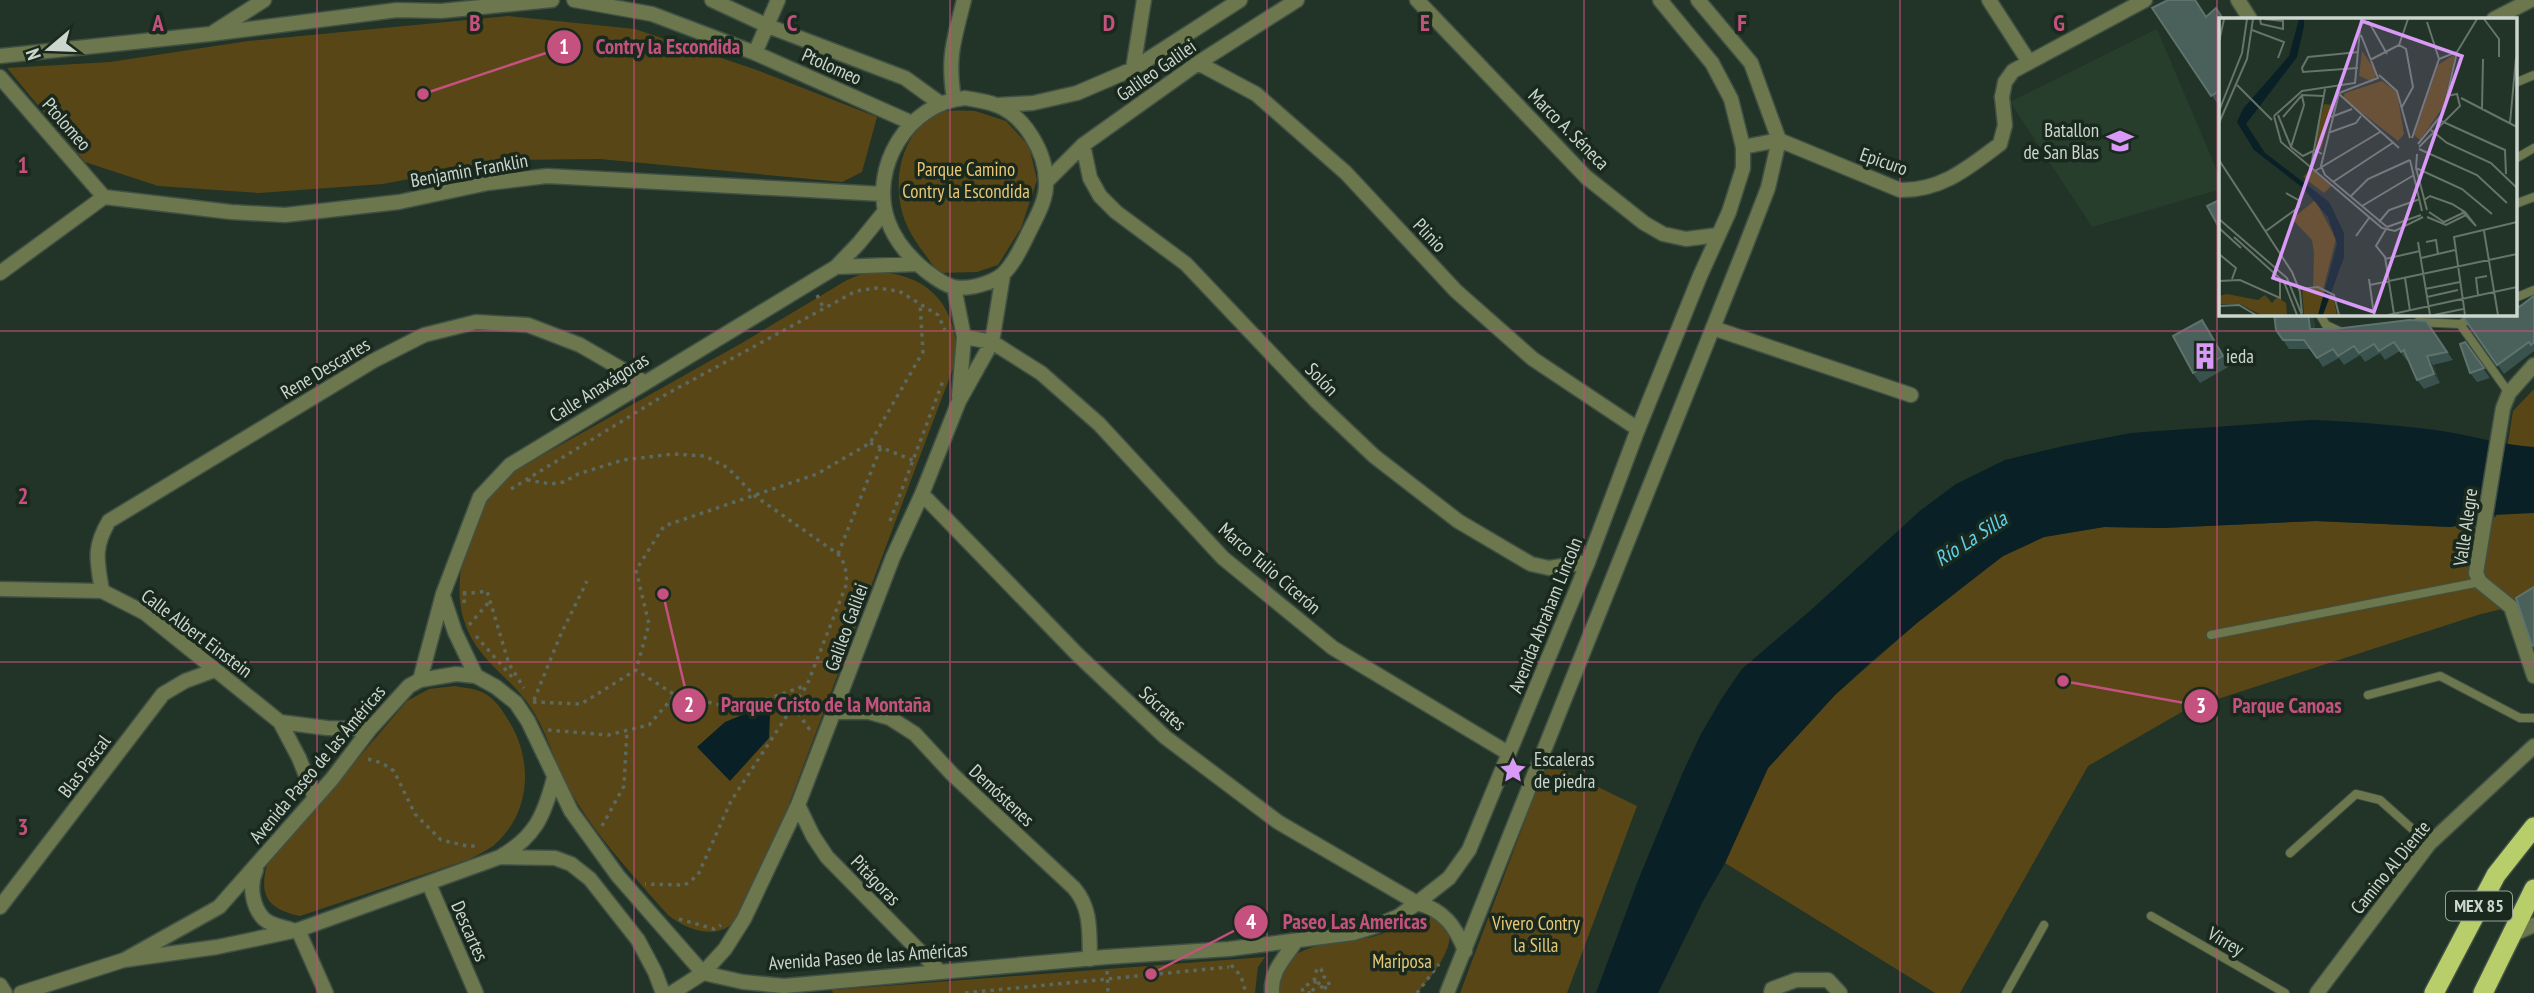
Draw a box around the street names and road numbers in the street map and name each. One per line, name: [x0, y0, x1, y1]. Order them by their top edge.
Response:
street label: Galileo Galilei: [1112, 34, 1200, 106]
street label: Ptolomeo: [798, 42, 866, 90]
street label: Marco A. Séneca: [1523, 83, 1615, 175]
street label: Ptolomeo: [37, 92, 97, 156]
street label: Epicuro: [1857, 142, 1911, 180]
street label: Benjamin Franklin: [408, 148, 530, 192]
street label: Plinio: [1408, 213, 1452, 257]
street label: Rene Descartes: [276, 332, 374, 404]
street label: Calle Anaxágoras: [545, 347, 653, 427]
street label: Solón: [1300, 357, 1344, 401]
street label: Valle Alegre: [2448, 486, 2482, 568]
street label: Marco Tulio Cicerón: [1214, 517, 1326, 619]
street label: Avenida Abraham Lincoln: [1503, 534, 1587, 696]
street label: Galileo Galilei: [819, 580, 873, 674]
street label: Calle Albert Einstein: [137, 583, 257, 683]
street label: Avenida Paseo de las Américas: [244, 680, 390, 848]
street label: Sócrates: [1134, 681, 1192, 735]
street label: Blas Pascal: [53, 729, 116, 802]
street label: Demóstenes: [964, 759, 1040, 831]
street label: Camino Al Diente: [2345, 815, 2435, 919]
street label: Pitágoras: [846, 850, 906, 910]
road number: MEX 85: [2446, 891, 2512, 920]
street label: Descartes: [446, 897, 494, 965]
street label: Virrey: [2203, 921, 2249, 961]
street label: Avenida Paseo de las Américas: [768, 937, 968, 975]

